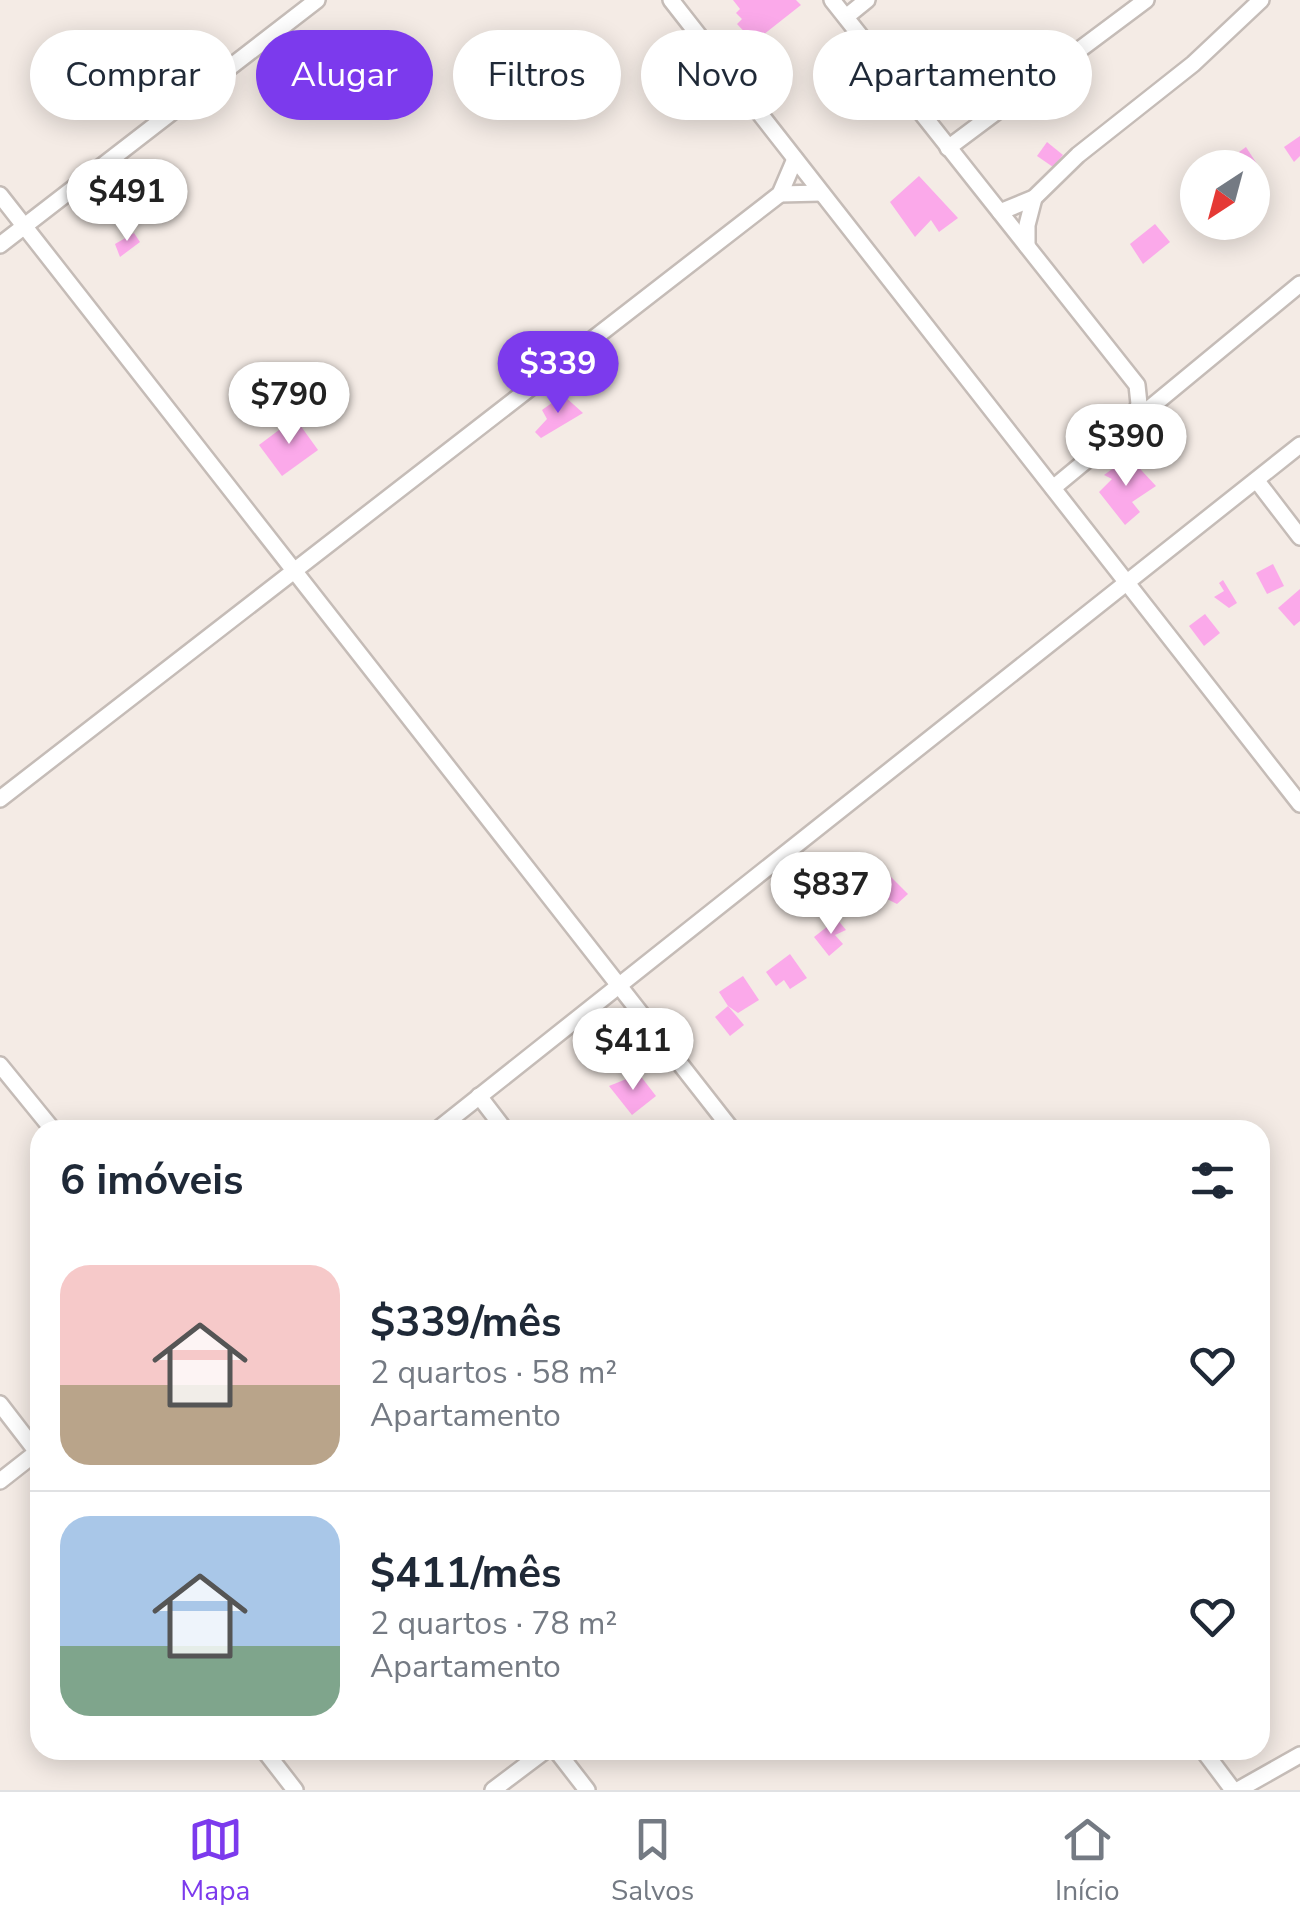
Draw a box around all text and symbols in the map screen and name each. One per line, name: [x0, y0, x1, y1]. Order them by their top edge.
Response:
chip: Comprar: [30, 30, 236, 120]
chip: Alugar: [256, 30, 433, 120]
chip: Filtros: [453, 30, 621, 120]
chip: Novo: [641, 30, 793, 120]
chip: Apartamento: [813, 30, 1092, 120]
north arrow: [1180, 150, 1270, 240]
map controls: [1180, 150, 1270, 240]
pin: $491: [68, 159, 186, 244]
text: $491: [89, 170, 165, 213]
pin: $339: [499, 331, 617, 416]
text: $339: [520, 342, 596, 385]
pin: $790: [230, 362, 348, 447]
text: $790: [251, 373, 327, 416]
pin: $390: [1067, 404, 1185, 489]
text: $390: [1088, 415, 1164, 458]
pin: $837: [772, 852, 890, 937]
text: $837: [793, 863, 869, 906]
pin: $411: [574, 1008, 692, 1093]
text: $411: [595, 1019, 671, 1062]
text: 6 imóveis: [60, 1152, 244, 1209]
icon: filters: [1185, 1153, 1240, 1208]
text: $339/mês: [370, 1294, 562, 1351]
icon: home: [140, 1305, 260, 1425]
icon: heart: [1185, 1338, 1240, 1393]
text: 2 quartos · 58 m²: [370, 1351, 617, 1394]
text: Apartamento: [370, 1394, 561, 1437]
text: $411/mês: [370, 1545, 562, 1602]
icon: home: [140, 1556, 260, 1676]
icon: heart: [1185, 1589, 1240, 1644]
text: 2 quartos · 78 m²: [370, 1602, 617, 1645]
text: Apartamento: [370, 1645, 561, 1688]
tab: Mapa: [180, 1812, 250, 1910]
tab: Salvos: [611, 1812, 694, 1910]
tab: Início: [1055, 1812, 1120, 1910]

